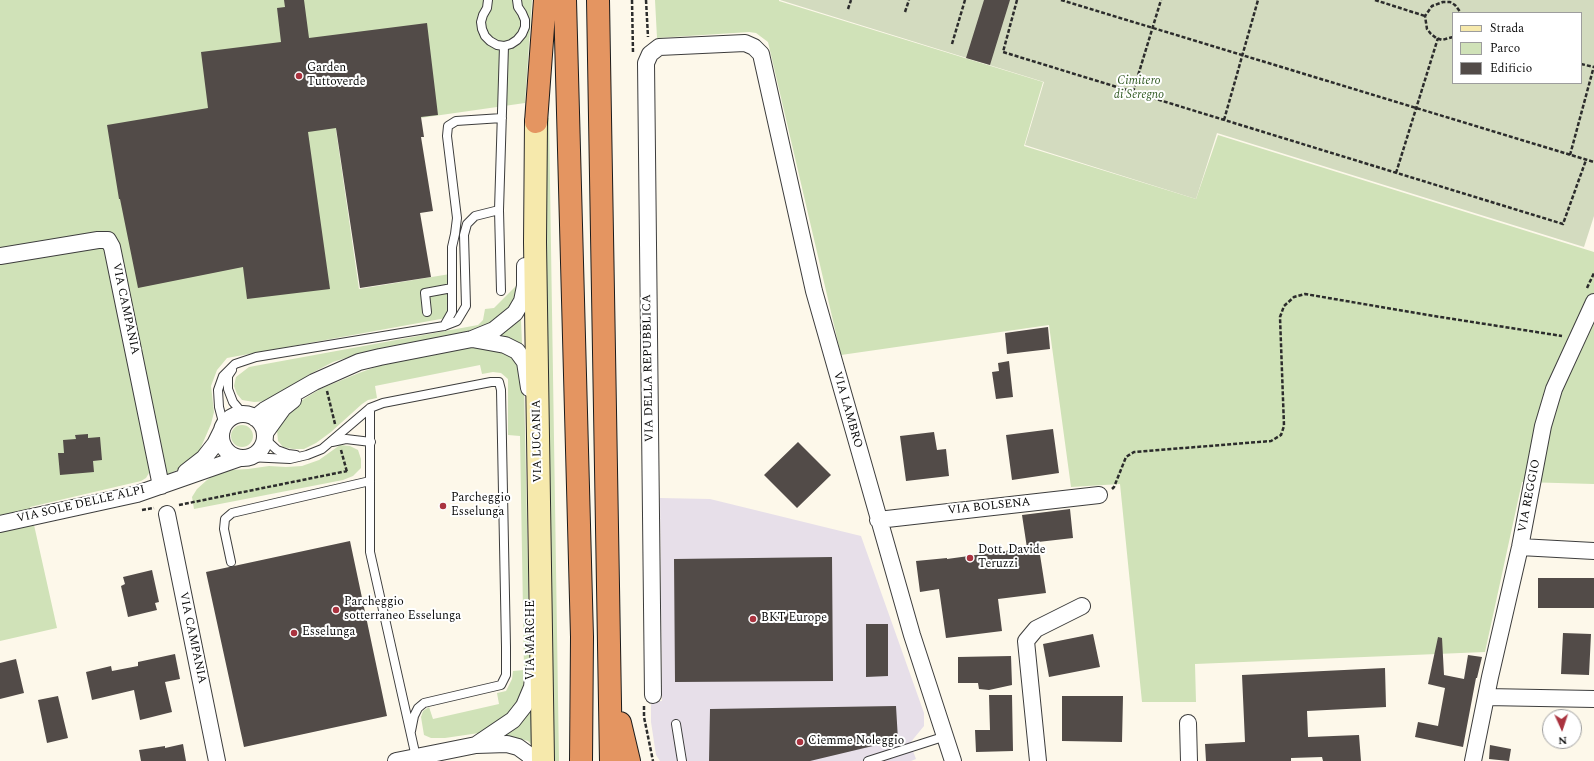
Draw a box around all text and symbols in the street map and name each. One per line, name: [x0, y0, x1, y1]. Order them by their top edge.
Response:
legend: [1452, 12, 1582, 84]
text: Strada: [1490, 19, 1524, 38]
text: Parco: [1490, 39, 1520, 58]
text: Edificio: [1490, 59, 1532, 78]
place label: Garden Tuttoverde: [307, 62, 366, 90]
marker: Garden Tuttoverde: [294, 71, 304, 81]
park label: Cimitero di Seregno: [1114, 75, 1164, 103]
street label: VIA CAMPANIA: [108, 262, 142, 356]
street label: VIA DELLA REPUBBLICA: [641, 294, 657, 442]
street label: VIA LAMBRO: [829, 370, 865, 450]
street label: VIA LUCANIA: [530, 399, 546, 483]
street label: VIA REGGIO: [1516, 458, 1544, 534]
street label: VIA SOLE DELLE ALPI: [15, 483, 147, 527]
place label: Parcheggio Esselunga: [451, 492, 511, 520]
street label: VIA BOLSENA: [947, 495, 1031, 519]
marker: Parcheggio Esselunga: [438, 501, 448, 511]
place label: Dott. Davide Teruzzi: [978, 544, 1045, 572]
marker: Dott. Davide Teruzzi: [965, 553, 975, 563]
street label: VIA CAMPANIA: [175, 591, 209, 685]
place label: Parcheggio sotterraneo Esselunga: [344, 596, 461, 624]
street label: VIA MARCHE: [525, 600, 539, 680]
marker: Parcheggio sotterraneo Esselunga: [331, 605, 341, 615]
place label: BKT Europe: [761, 612, 827, 626]
marker: BKT Europe: [748, 614, 758, 624]
place label: Esselunga: [302, 626, 355, 640]
marker: Esselunga: [289, 628, 299, 638]
north arrow: [1542, 709, 1582, 749]
text: N: [1558, 732, 1568, 749]
place label: Ciemme Noleggio: [808, 735, 904, 749]
marker: Ciemme Noleggio: [795, 737, 805, 747]

